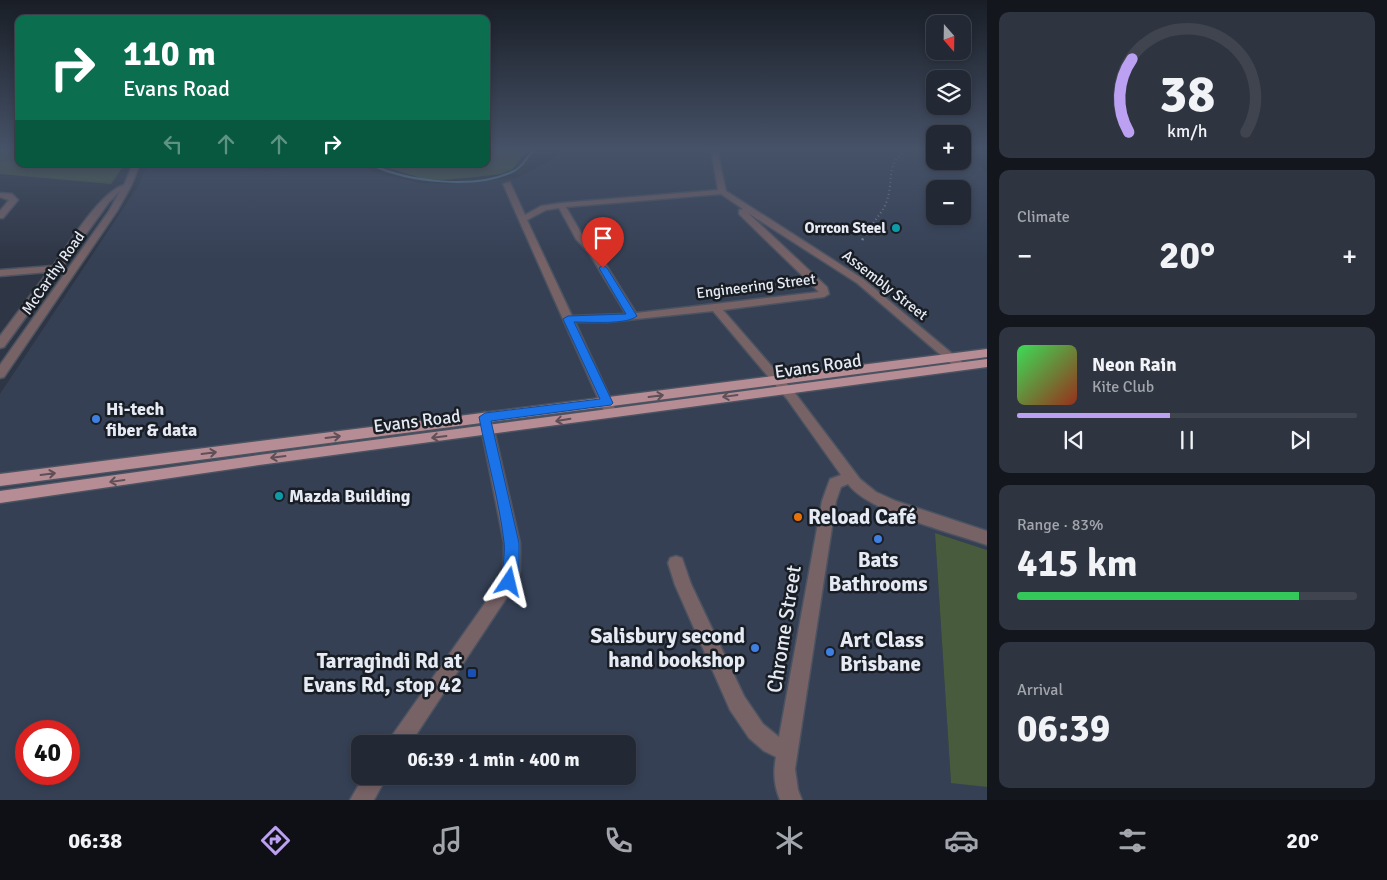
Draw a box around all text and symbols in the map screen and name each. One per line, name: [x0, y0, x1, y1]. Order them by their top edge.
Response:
north arrow: [926, 15, 971, 60]
map controls: [926, 15, 971, 225]
text: 110 m: [123, 32, 216, 75]
icon: right: [40, 35, 105, 100]
text: 38: [1159, 62, 1215, 126]
button: layers: [926, 70, 971, 115]
text: Evans Road: [123, 75, 230, 102]
text: km/h: [1167, 120, 1207, 142]
button: +: [926, 125, 971, 170]
icon: left: [159, 130, 187, 158]
icon: ahead: [212, 130, 240, 158]
icon: ahead: [265, 130, 293, 158]
icon: right: [318, 130, 346, 158]
button: −: [926, 180, 971, 225]
text: Climate: [1017, 207, 1070, 227]
pin: [582, 217, 624, 268]
place label: Orrcon Steel: [805, 219, 886, 237]
marker: Orrcon Steel: [890, 222, 902, 234]
icon: arrive: [589, 224, 617, 252]
street label: McCarthy Road: [18, 228, 88, 318]
text: 20°: [1159, 232, 1215, 279]
text: −: [1017, 239, 1032, 273]
text: +: [1342, 239, 1357, 273]
street label: Assembly Street: [839, 246, 931, 324]
street label: Engineering Street: [695, 270, 817, 302]
street label: Evans Road: [773, 349, 863, 383]
text: Neon Rain: [1092, 353, 1177, 377]
text: Kite Club: [1092, 377, 1154, 397]
one-way arrow: [647, 391, 663, 401]
one-way arrow: [723, 392, 739, 402]
place label: Hi-tech fiber & data: [105, 398, 197, 441]
street label: Evans Road: [372, 405, 462, 437]
marker: Hi-tech fiber & data: [90, 413, 102, 425]
one-way arrow: [556, 415, 572, 425]
icon: previous: [1060, 426, 1088, 454]
icon: pause: [1173, 426, 1201, 454]
icon: next: [1286, 426, 1314, 454]
one-way arrow: [324, 432, 340, 442]
one-way arrow: [431, 432, 447, 442]
one-way arrow: [201, 448, 217, 458]
one-way arrow: [270, 453, 286, 463]
one-way arrow: [40, 469, 56, 479]
one-way arrow: [110, 477, 126, 487]
place label: Mazda Building: [289, 485, 411, 507]
marker: Mazda Building: [273, 490, 285, 502]
place label: Reload Café: [808, 504, 916, 530]
marker: Reload Café: [792, 511, 804, 523]
text: Range · 83%: [1017, 515, 1103, 535]
marker: Bats Bathrooms: [872, 533, 884, 545]
text: 415 km: [1017, 540, 1138, 587]
place label: Bats Bathrooms: [828, 547, 928, 597]
position arrow: [482, 555, 534, 607]
street label: Chrome Street: [761, 563, 807, 695]
place label: Salisbury second hand bookshop: [590, 623, 745, 673]
place label: Art Class Brisbane: [840, 627, 924, 677]
marker: Salisbury second hand bookshop: [749, 642, 761, 654]
marker: Art Class Brisbane: [824, 646, 836, 658]
place label: Tarragindi Rd at Evans Rd, stop 42: [303, 648, 462, 698]
marker: Tarragindi Rd at Evans Rd, stop 42: [466, 667, 478, 679]
text: Arrival: [1017, 680, 1063, 700]
text: 06:39: [1017, 705, 1110, 752]
speed limit sign: 40: [15, 720, 80, 785]
text: 06:39 · 1 min · 400 m: [407, 748, 580, 772]
icon: directions: [258, 823, 293, 858]
icon: music: [430, 823, 465, 858]
icon: phone: [601, 823, 636, 858]
icon: climate: [772, 823, 807, 858]
icon: car: [944, 823, 979, 858]
icon: filters: [1115, 823, 1150, 858]
text: 06:38: [68, 827, 122, 854]
text: 20°: [1286, 827, 1319, 854]

